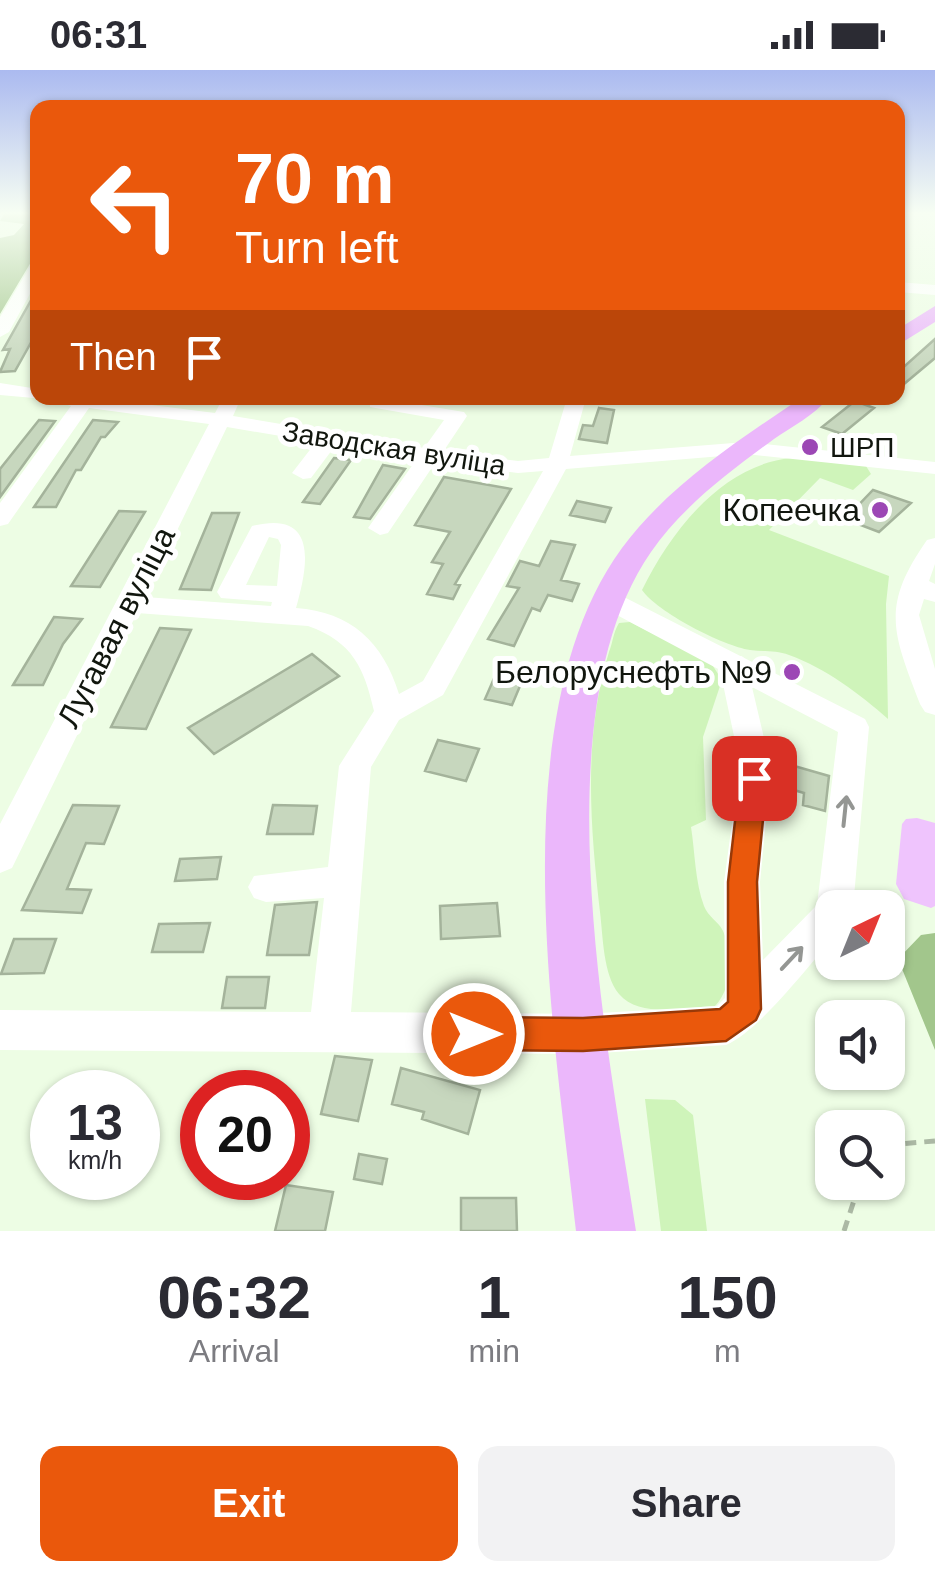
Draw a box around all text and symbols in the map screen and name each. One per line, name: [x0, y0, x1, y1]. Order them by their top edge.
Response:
text: 06:31: [50, 14, 147, 56]
icon: left: [70, 140, 200, 270]
text: 70 m: [235, 140, 395, 218]
text: Turn left: [235, 222, 398, 273]
icon: arrive: [177, 330, 232, 385]
text: Then: [70, 336, 157, 378]
street label: Заводская вуліца: [280, 416, 508, 482]
place label: ШРП: [830, 432, 894, 463]
marker: ШРП: [799, 436, 821, 458]
place label: Копеечка: [723, 492, 860, 528]
marker: Копеечка: [869, 499, 891, 521]
street label: Лугавая вуліца: [50, 521, 182, 733]
place label: Белоруснефть №9: [495, 654, 772, 690]
marker: Белоруснефть №9: [781, 661, 803, 683]
pin: [712, 736, 797, 821]
icon: arrive: [727, 751, 782, 806]
one-way arrow: [836, 795, 855, 827]
north arrow: [815, 890, 905, 980]
map controls: [815, 890, 905, 1200]
one-way arrow: [780, 947, 804, 971]
position arrow: [422, 982, 526, 1086]
button: sound: [815, 1000, 905, 1090]
speed limit sign: 20: [180, 1070, 310, 1200]
text: 13: [67, 1095, 123, 1151]
button: search: [815, 1110, 905, 1200]
text: km/h: [68, 1146, 122, 1174]
text: 06:32: [157, 1264, 311, 1331]
text: 1: [477, 1264, 511, 1331]
text: 150: [677, 1264, 778, 1331]
text: Arrival: [189, 1333, 280, 1369]
text: min: [468, 1333, 520, 1369]
text: m: [714, 1333, 741, 1369]
button: Exit: [40, 1446, 458, 1561]
button: Share: [478, 1446, 895, 1561]

